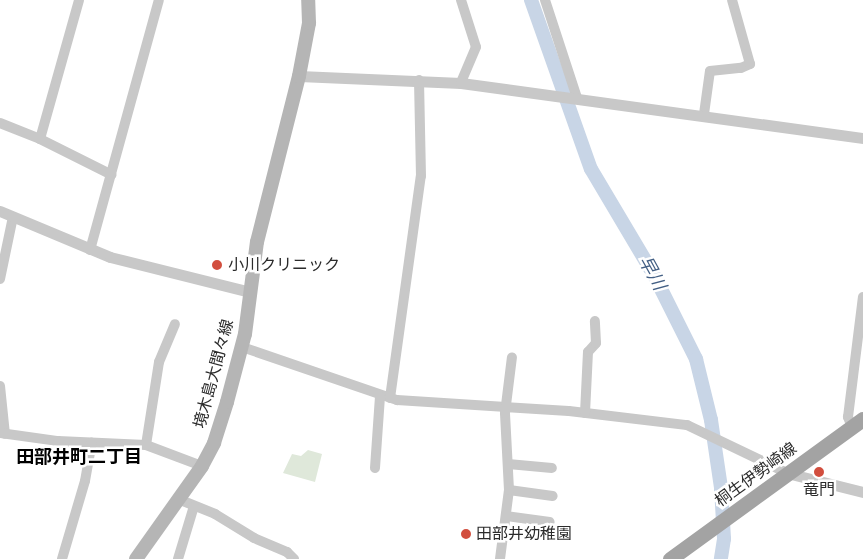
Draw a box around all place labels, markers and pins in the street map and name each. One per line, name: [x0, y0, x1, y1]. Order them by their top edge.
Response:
place label: 小川クリニック: [228, 255, 340, 275]
marker: 小川クリニック: [210, 258, 224, 272]
marker: 竜門: [813, 466, 825, 478]
place label: 竜門: [803, 480, 835, 500]
place label: 田部井幼稚園: [476, 524, 572, 544]
marker: 田部井幼稚園: [460, 528, 472, 540]

